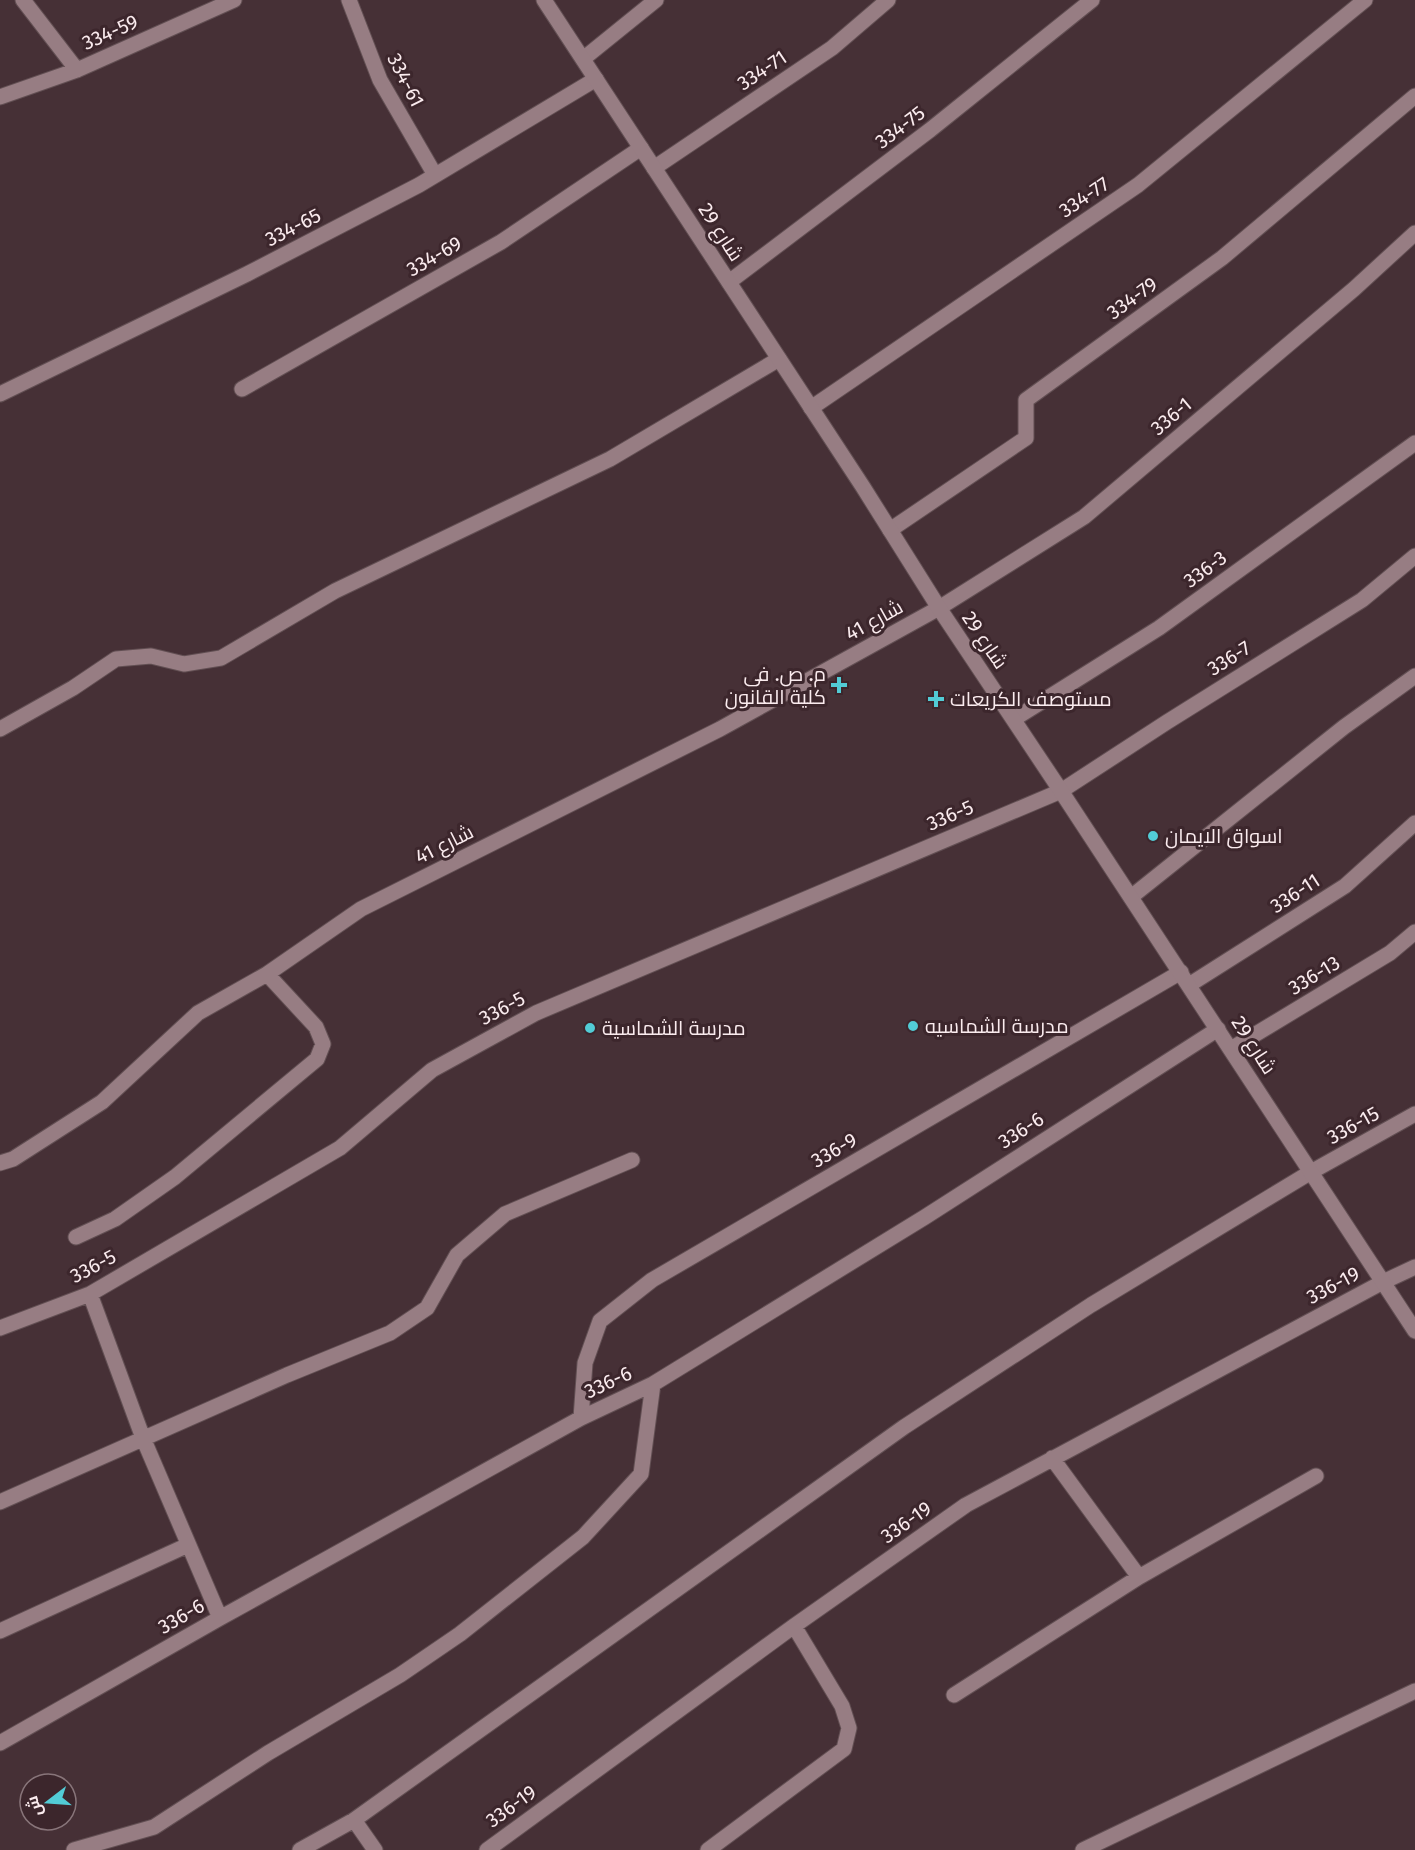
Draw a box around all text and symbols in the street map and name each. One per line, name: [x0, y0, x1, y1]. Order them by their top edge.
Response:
street label: 334-59: [78, 9, 142, 55]
street label: 334-71: [733, 45, 791, 95]
street label: 334-61: [382, 49, 430, 111]
street label: 334-75: [870, 101, 930, 153]
street label: 334-77: [1054, 172, 1114, 222]
street label: شارع 29: [692, 199, 749, 267]
street label: 334-65: [261, 203, 325, 251]
street label: 334-69: [402, 231, 466, 281]
street label: 334-79: [1102, 272, 1162, 324]
street label: 336-1: [1146, 392, 1196, 440]
street label: 336-3: [1179, 545, 1231, 593]
street label: شارع 41: [841, 594, 908, 647]
street label: شارع 29: [955, 607, 1013, 674]
street label: 336-7: [1203, 635, 1255, 680]
place label: م. ص. في كلية القانون: [725, 662, 826, 710]
marker: م. ص. في كلية القانون: [830, 676, 848, 694]
place label: مستوصف الكريعات: [950, 687, 1112, 711]
marker: مستوصف الكريعات: [927, 690, 945, 708]
street label: 336-5: [923, 794, 977, 836]
street label: شارع 41: [411, 819, 478, 871]
place label: اسواق الايمان: [1165, 824, 1283, 849]
marker: اسواق الايمان: [1146, 829, 1160, 843]
street label: 336-11: [1266, 868, 1324, 918]
street label: 336-13: [1284, 950, 1344, 1000]
street label: 336-5: [475, 986, 529, 1030]
street label: شارع 29: [1225, 1012, 1282, 1080]
place label: مدرسة الشماسيه: [925, 1014, 1069, 1038]
place label: مدرسة الشماسية: [602, 1016, 746, 1040]
marker: مدرسة الشماسيه: [906, 1019, 920, 1033]
marker: مدرسة الشماسية: [583, 1021, 597, 1035]
street label: 336-15: [1323, 1101, 1383, 1149]
street label: 336-6: [994, 1106, 1048, 1154]
street label: 336-9: [807, 1127, 861, 1173]
street label: 336-5: [66, 1244, 120, 1288]
street label: 336-19: [1302, 1261, 1364, 1309]
street label: 336-6: [581, 1361, 635, 1403]
street label: 336-19: [876, 1496, 936, 1548]
street label: 336-6: [154, 1593, 208, 1639]
north arrow: [18, 1772, 78, 1832]
street label: 336-19: [481, 1780, 541, 1832]
text: ش: [22, 1794, 46, 1819]

